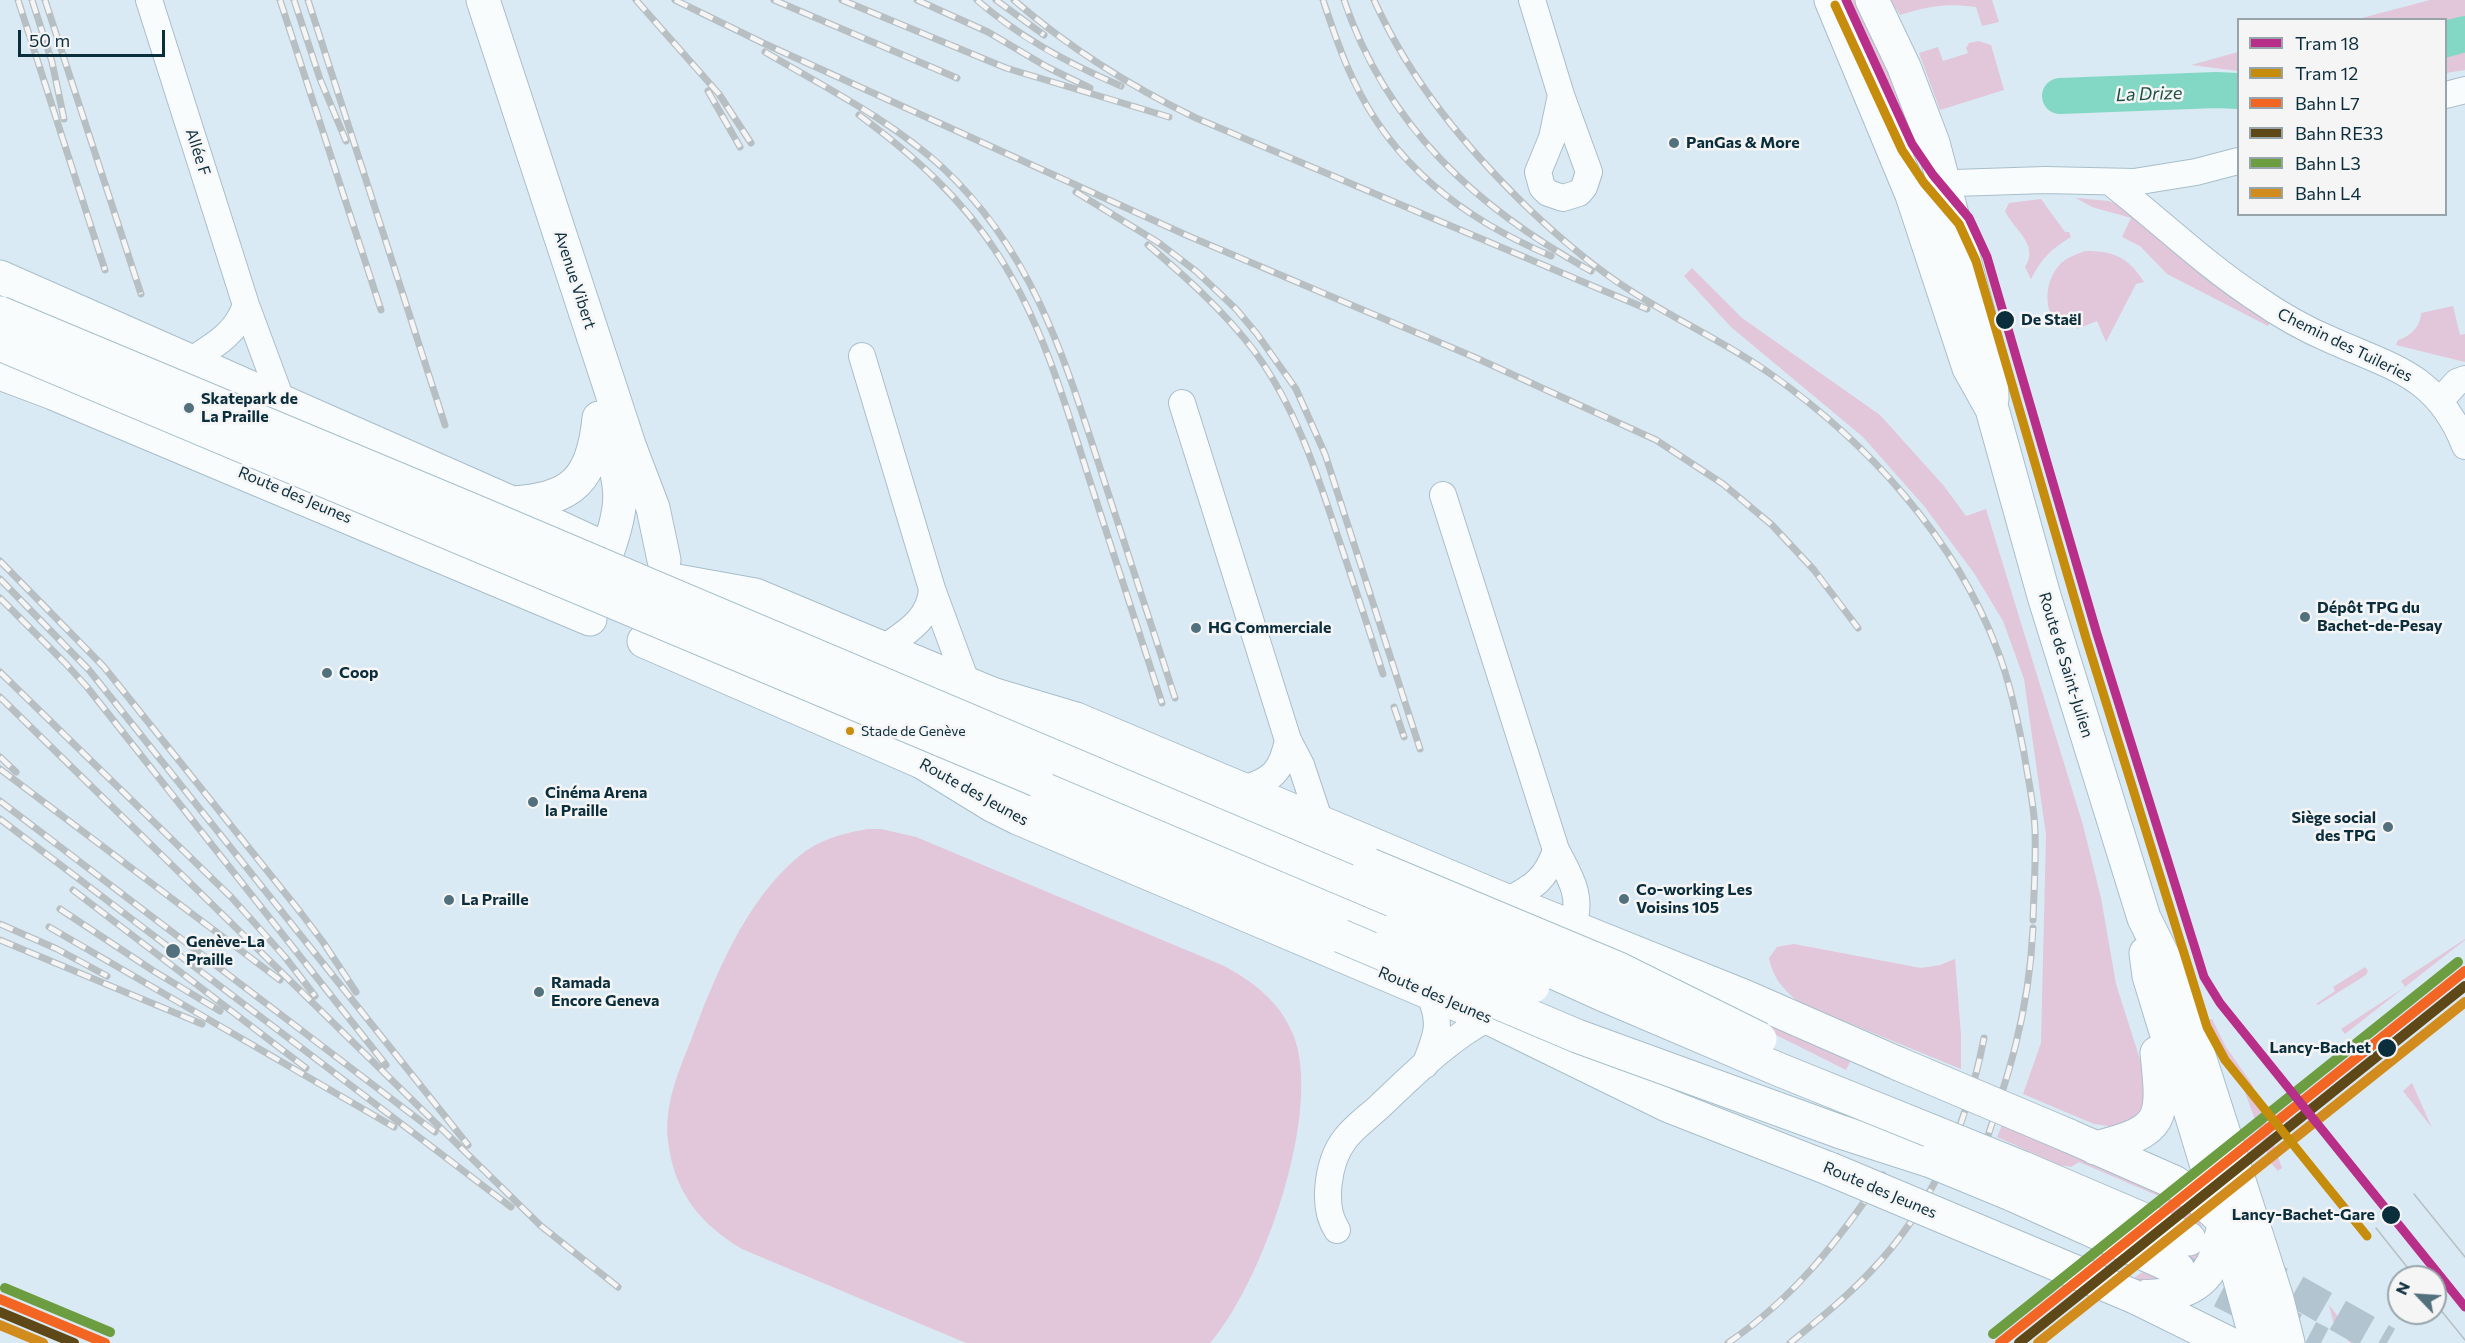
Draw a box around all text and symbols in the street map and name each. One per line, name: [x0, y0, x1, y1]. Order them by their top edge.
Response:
scale bar: [21, 18, 168, 56]
legend: [2237, 18, 2447, 216]
text: 50 m: [29, 29, 70, 51]
text: Tram 18: [2295, 32, 2359, 54]
text: Tram 12: [2295, 62, 2358, 84]
water label: La Drize: [2115, 82, 2183, 106]
text: Bahn L7: [2295, 92, 2360, 114]
text: Bahn RE33: [2295, 122, 2383, 144]
street label: Allée F: [181, 126, 215, 178]
place label: PanGas & More: [1686, 133, 1800, 153]
marker: PanGas & More: [1667, 136, 1681, 150]
text: Bahn L3: [2295, 152, 2361, 174]
text: Bahn L4: [2295, 182, 2361, 204]
street label: Avenue Vibert: [550, 228, 600, 332]
street label: Chemin des Tuileries: [2274, 304, 2416, 386]
marker: De Staël: [1994, 309, 2016, 331]
place label: De Staël: [2021, 310, 2082, 330]
place label: Skatepark de La Praille: [201, 389, 298, 427]
marker: Skatepark de La Praille: [182, 401, 196, 415]
street label: Route des Jeunes: [235, 462, 355, 528]
street label: Route de Saint-Julien: [2035, 590, 2097, 740]
place label: Dépôt TPG du Bachet-de-Pesay: [2317, 598, 2443, 636]
marker: Dépôt TPG du Bachet-de-Pesay: [2298, 610, 2312, 624]
place label: HG Commerciale: [1208, 618, 1331, 638]
marker: HG Commerciale: [1189, 621, 1203, 635]
place label: Coop: [339, 663, 379, 683]
marker: Coop: [320, 666, 334, 680]
place label: Stade de Genève: [861, 723, 966, 739]
marker: Stade de Genève: [844, 725, 856, 737]
street label: Route des Jeunes: [916, 754, 1032, 830]
place label: Cinéma Arena la Praille: [545, 783, 648, 821]
marker: Cinéma Arena la Praille: [526, 795, 540, 809]
place label: Siège social des TPG: [2291, 808, 2376, 846]
marker: Siège social des TPG: [2381, 820, 2395, 834]
place label: Co-working Les Voisins 105: [1636, 880, 1752, 918]
place label: La Praille: [461, 890, 529, 910]
marker: Co-working Les Voisins 105: [1617, 892, 1631, 906]
marker: La Praille: [442, 893, 456, 907]
place label: Genève-La Praille: [186, 932, 265, 970]
marker: Genève-La Praille: [164, 942, 182, 960]
street label: Route des Jeunes: [1375, 962, 1495, 1028]
place label: Ramada Encore Geneva: [551, 973, 659, 1011]
marker: Ramada Encore Geneva: [532, 985, 546, 999]
marker: Lancy-Bachet: [2376, 1037, 2398, 1059]
place label: Lancy-Bachet: [2270, 1038, 2371, 1058]
street label: Route des Jeunes: [1820, 1157, 1940, 1223]
marker: Lancy-Bachet-Gare: [2380, 1204, 2402, 1226]
place label: Lancy-Bachet-Gare: [2232, 1205, 2375, 1225]
north arrow: [2387, 1265, 2447, 1325]
text: N: [2391, 1279, 2413, 1297]

